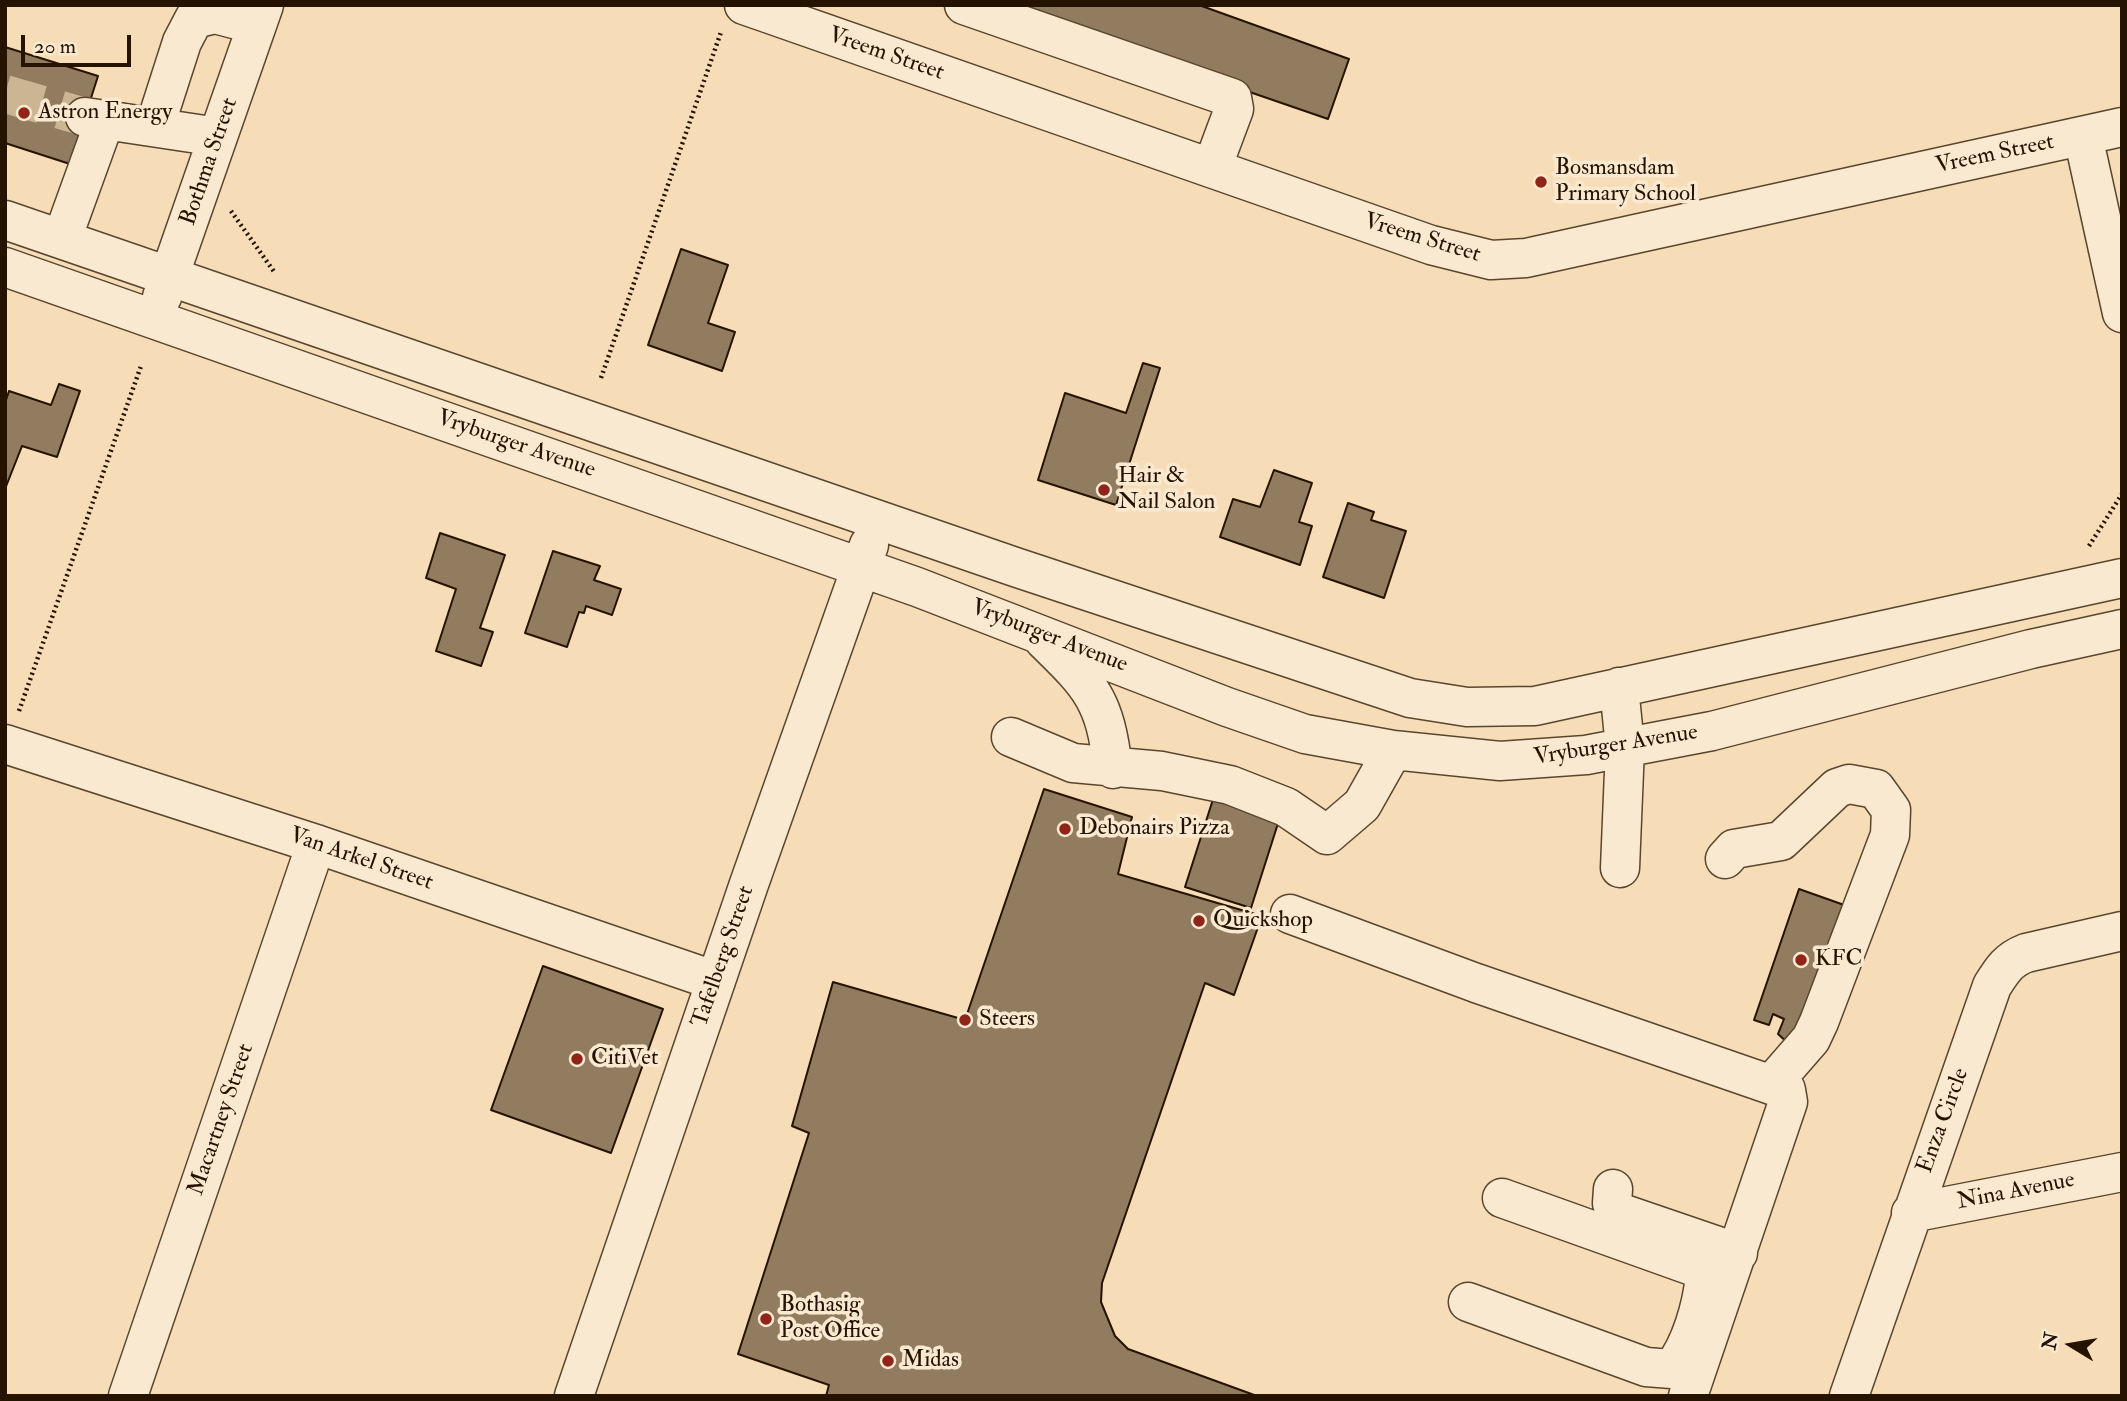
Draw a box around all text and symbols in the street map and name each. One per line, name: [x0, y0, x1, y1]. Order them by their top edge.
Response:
scale bar: [24, 21, 135, 65]
street label: Vreem Street: [825, 22, 947, 88]
text: 20 m: [34, 33, 76, 60]
street label: Bothma Street: [175, 95, 245, 229]
place label: Astron Energy: [38, 99, 172, 127]
marker: Astron Energy: [16, 105, 32, 121]
street label: Vreem Street: [1933, 129, 2057, 181]
place label: Bosmansdam Primary School: [1555, 155, 1696, 209]
marker: Bosmansdam Primary School: [1533, 174, 1549, 190]
street label: Vreem Street: [1360, 208, 1484, 270]
street label: Vryburger Avenue: [433, 405, 599, 485]
place label: Hair & Nail Salon: [1118, 463, 1215, 517]
marker: Hair & Nail Salon: [1096, 482, 1112, 498]
street label: Vryburger Avenue: [967, 594, 1131, 680]
street label: Vryburger Avenue: [1532, 719, 1700, 773]
place label: Debonairs Pizza: [1079, 815, 1230, 843]
marker: Debonairs Pizza: [1057, 821, 1073, 837]
street label: Van Arkel Street: [286, 823, 436, 897]
street label: Tafelberg Street: [687, 883, 761, 1031]
place label: Quickshop: [1213, 907, 1313, 935]
marker: Quickshop: [1191, 913, 1207, 929]
place label: KFC: [1815, 946, 1862, 974]
marker: KFC: [1793, 952, 1809, 968]
place label: Steers: [979, 1006, 1035, 1034]
marker: Steers: [957, 1012, 973, 1028]
street label: Macartney Street: [183, 1041, 261, 1199]
place label: CitiVet: [591, 1045, 658, 1073]
marker: CitiVet: [569, 1051, 585, 1067]
street label: Enza Circle: [1912, 1065, 1976, 1177]
street label: Nina Avenue: [1955, 1167, 2077, 1217]
place label: Bothasig Post Office: [780, 1292, 880, 1346]
north arrow: [2036, 1310, 2106, 1380]
marker: Bothasig Post Office: [758, 1311, 774, 1327]
text: N: [2037, 1330, 2064, 1352]
place label: Midas: [902, 1347, 959, 1375]
marker: Midas: [880, 1353, 896, 1369]

